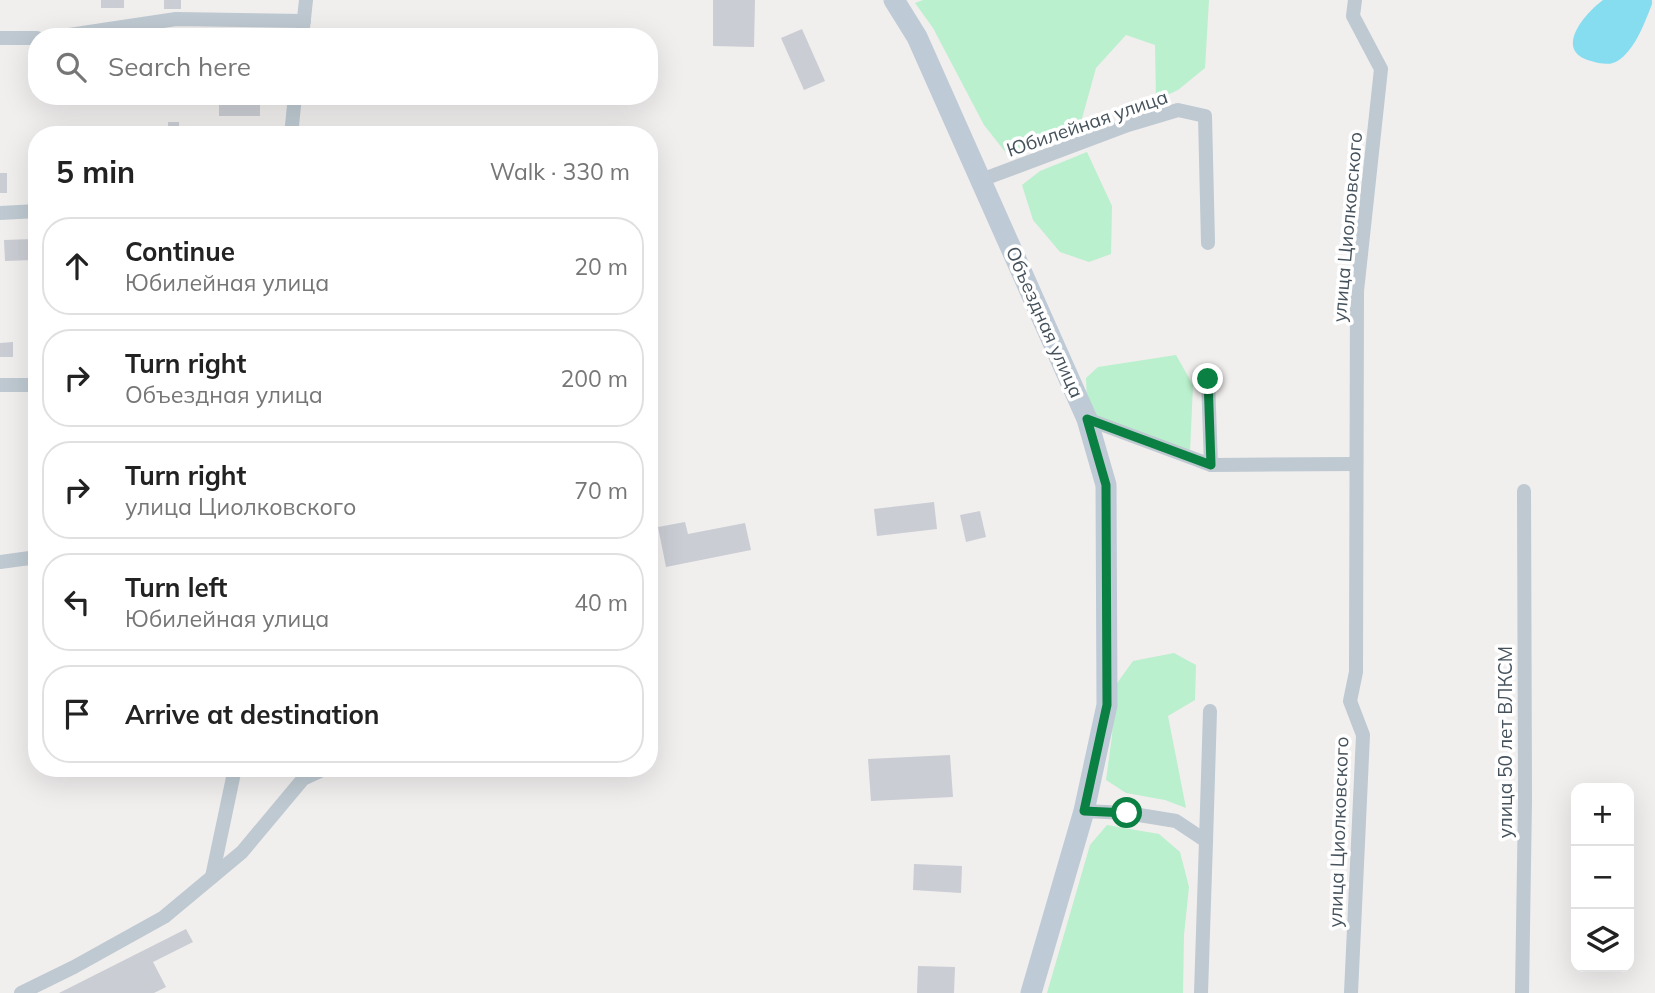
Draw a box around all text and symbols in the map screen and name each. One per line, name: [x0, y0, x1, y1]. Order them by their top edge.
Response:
search box: [28, 28, 658, 105]
icon: search: [52, 48, 90, 86]
text: Search here: [108, 50, 251, 83]
street label: Юбилейная улица: [1003, 84, 1171, 162]
street label: улица Циолковского: [1327, 131, 1367, 323]
text: 5 min: [56, 153, 135, 191]
text: Walk · 330 m: [490, 157, 630, 186]
text: Continue: [125, 235, 235, 268]
street label: Объездная улица: [1001, 243, 1089, 401]
icon: ahead: [58, 247, 96, 285]
text: 20 m: [574, 252, 628, 281]
text: Юбилейная улица: [125, 268, 329, 297]
text: Turn right: [125, 347, 246, 380]
icon: right: [58, 359, 96, 397]
route end: [1192, 363, 1223, 394]
text: 200 m: [560, 364, 628, 393]
text: Объездная улица: [125, 380, 323, 409]
text: Turn right: [125, 459, 246, 492]
icon: right: [58, 471, 96, 509]
text: 70 m: [574, 476, 628, 505]
text: улица Циолковского: [125, 492, 356, 521]
text: Turn left: [125, 571, 227, 604]
icon: left: [58, 583, 96, 621]
text: 40 m: [574, 588, 628, 617]
text: Юбилейная улица: [125, 604, 329, 633]
street label: улица 50 лет ВЛКСМ: [1493, 646, 1517, 838]
icon: arrive: [58, 695, 96, 733]
text: Arrive at destination: [125, 698, 380, 731]
street label: улица Циолковского: [1323, 736, 1353, 928]
map controls: [1571, 783, 1634, 972]
button: +: [1571, 783, 1634, 846]
route start: [1111, 797, 1142, 828]
button: −: [1571, 846, 1634, 909]
button: layers: [1571, 909, 1634, 972]

